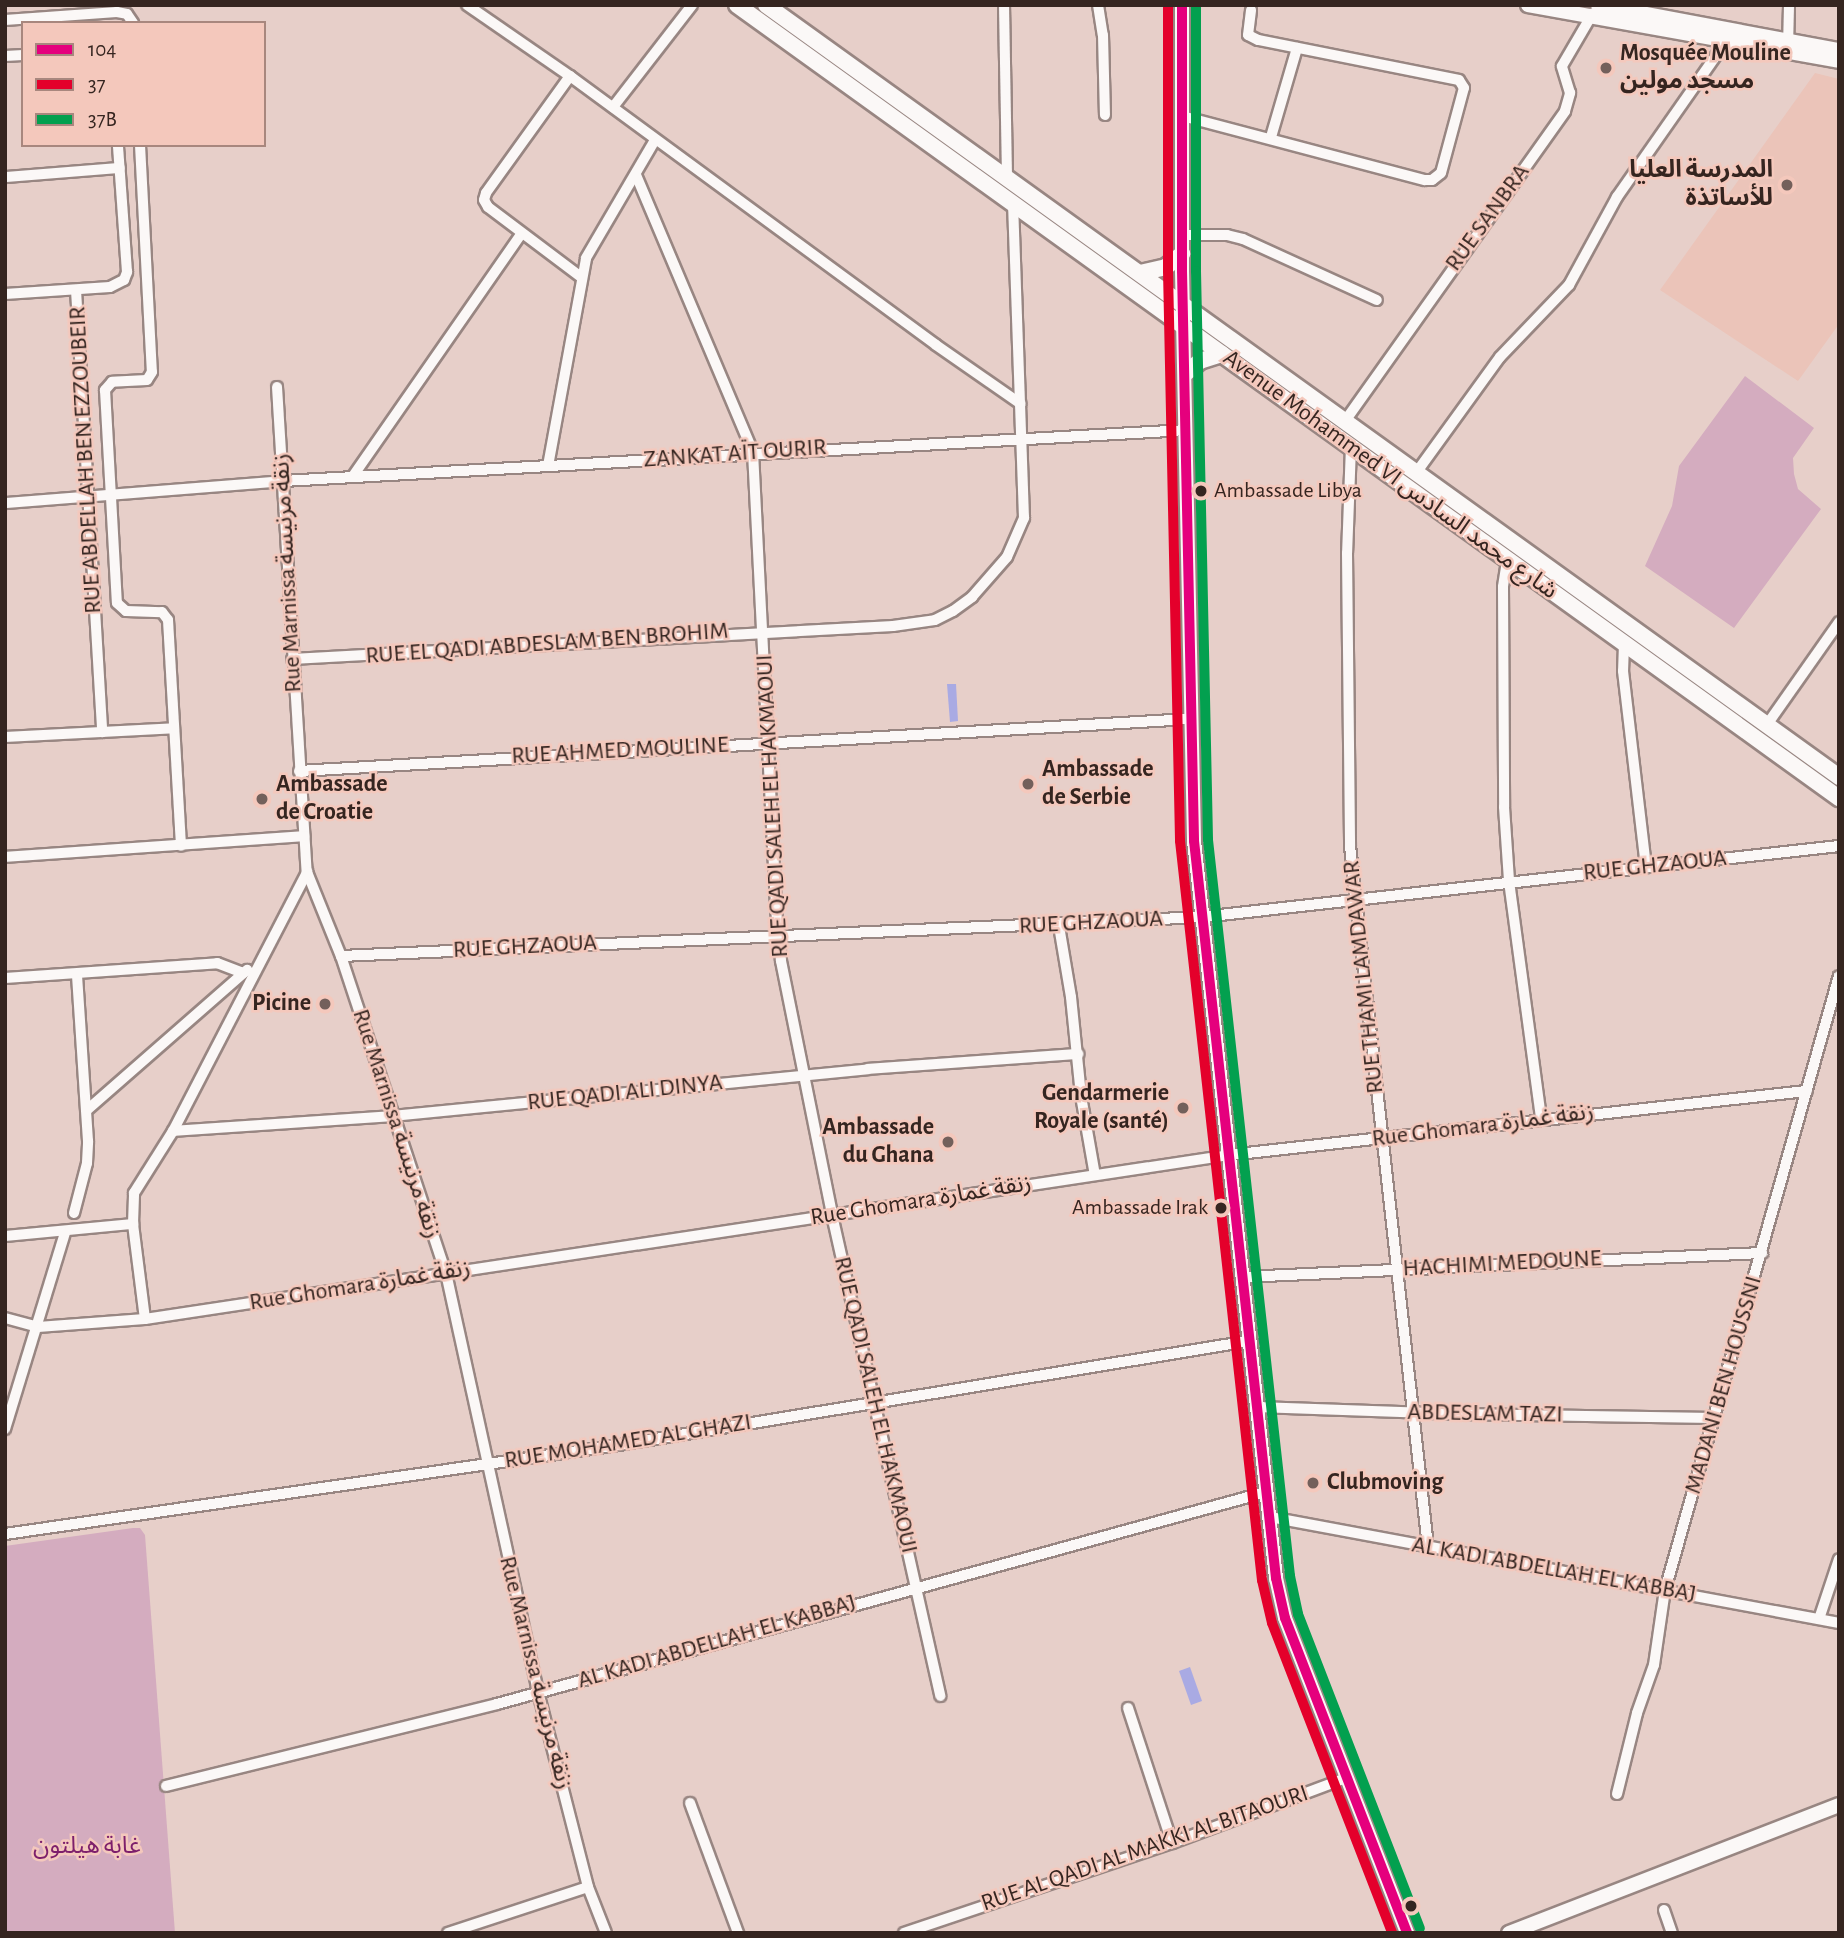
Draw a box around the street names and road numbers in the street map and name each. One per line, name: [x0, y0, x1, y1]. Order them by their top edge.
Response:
street label: RUE SANBRA: [1440, 159, 1536, 277]
street label: RUE ABDELLAH BEN EZZOUBEIR: [64, 306, 108, 614]
street label: Avenue Mohammed VI شارع محمد السادس: [1217, 344, 1563, 606]
street label: ZANKAT AÏT OURIR: [643, 433, 827, 475]
street label: Rue Marnissa زنقة مرنيسة: [267, 453, 309, 693]
street label: RUE EL QADI ABDESLAM BEN BROHIM: [365, 617, 729, 671]
street label: RUE QADI SALEH EL HAKMAOUI: [751, 654, 795, 958]
street label: RUE AHMED MOULINE: [511, 731, 729, 771]
street label: RUE GHZAOUA: [1582, 844, 1728, 888]
street label: RUE THAMI LAMDAWAR: [1337, 859, 1391, 1095]
street label: RUE GHZAOUA: [1018, 905, 1164, 941]
street label: RUE GHZAOUA: [452, 929, 598, 965]
street label: Rue Marnissa زنقة مرنيسة: [345, 1006, 447, 1242]
street label: RUE QADI ALI DINYA: [526, 1068, 724, 1118]
street label: Rue Ghomara زنقة غمارة: [1370, 1098, 1596, 1154]
street label: Rue Ghomara زنقة غمارة: [808, 1169, 1034, 1233]
street label: HACHIMI MEDOUNE: [1402, 1244, 1602, 1284]
street label: Rue Ghomara زنقة غمارة: [247, 1254, 473, 1318]
street label: RUE QADI SALEH EL HAKMAOUI: [827, 1254, 923, 1556]
street label: MADANI BEN HOUSSNI: [1679, 1273, 1769, 1497]
street label: ABDESLAM TAZI: [1407, 1398, 1563, 1430]
street label: RUE MOHAMED AL GHAZI: [503, 1408, 753, 1476]
street label: AL KADI ABDELLAH EL KABBAJ: [1410, 1531, 1698, 1609]
street label: Rue Marnissa زنقة مرنيسة: [492, 1553, 578, 1793]
street label: AL KADI ABDELLAH EL KABBAJ: [574, 1588, 860, 1696]
street label: RUE AL QADI AL MAKKI AL BITAOURI: [978, 1779, 1312, 1919]

